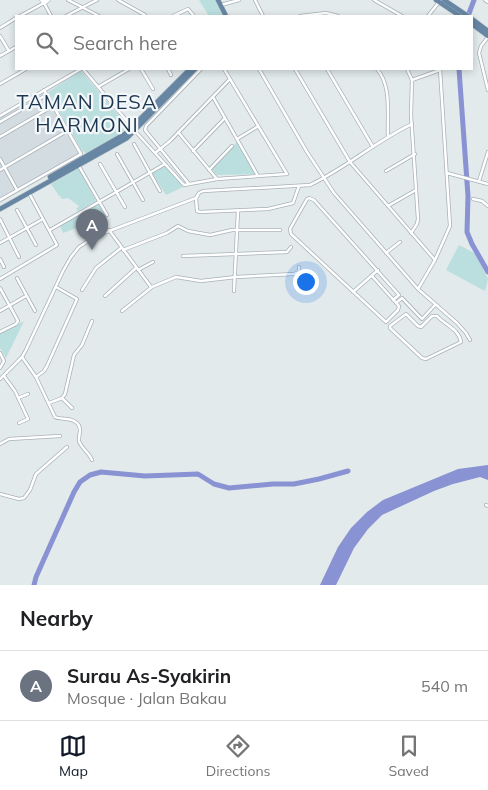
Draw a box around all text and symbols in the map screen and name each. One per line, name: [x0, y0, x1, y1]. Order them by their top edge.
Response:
search box: [15, 15, 473, 70]
icon: search: [33, 29, 61, 57]
text: Search here: [73, 31, 177, 55]
district label: TAMAN DESA HARMONI: [17, 89, 157, 137]
pin: A: [76, 209, 108, 250]
your location: [293, 269, 319, 295]
text: Nearby: [20, 605, 93, 631]
text: Surau As-Syakirin: [67, 664, 231, 688]
text: A: [30, 676, 42, 696]
text: 540 m: [421, 676, 468, 696]
text: Mosque · Jalan Bakau: [67, 688, 227, 708]
tab: Map: [59, 732, 88, 780]
tab: Directions: [206, 732, 271, 780]
tab: Saved: [389, 732, 429, 780]

